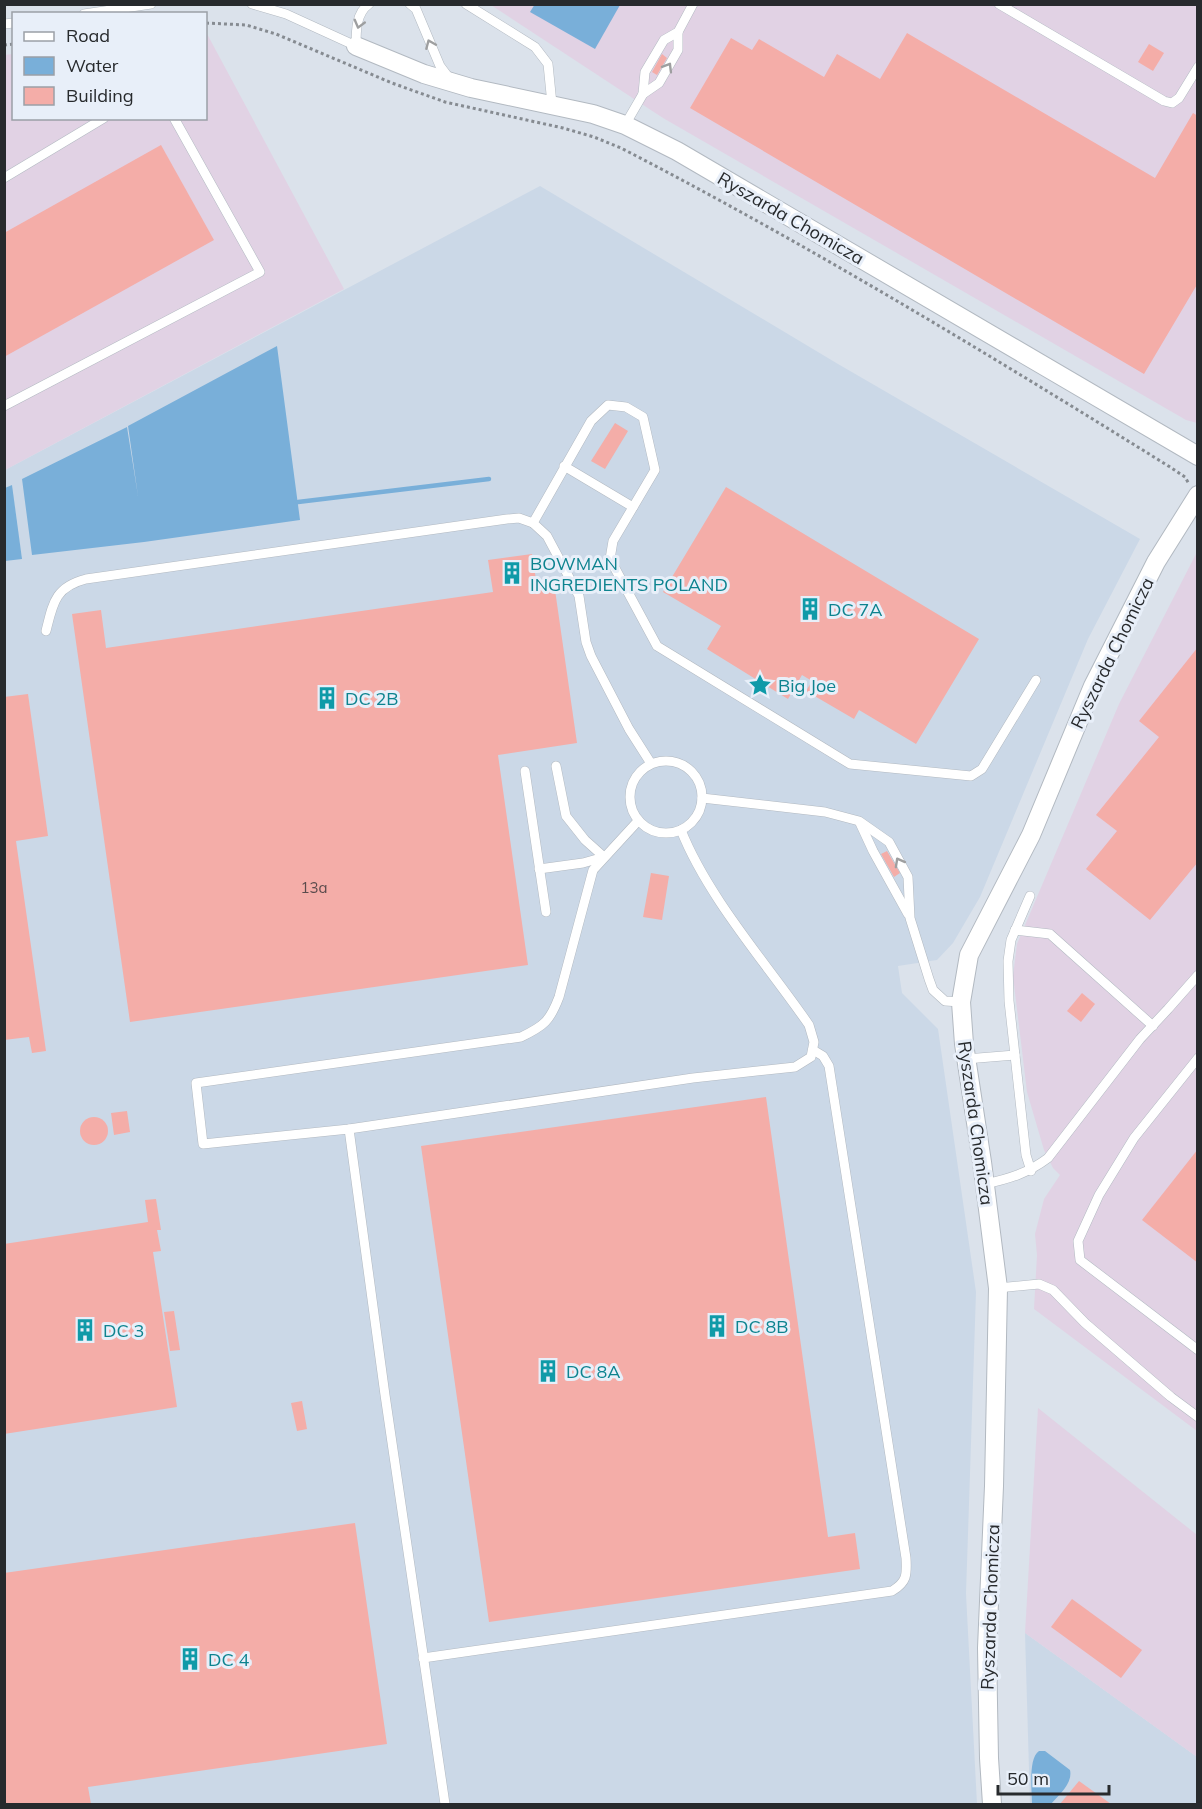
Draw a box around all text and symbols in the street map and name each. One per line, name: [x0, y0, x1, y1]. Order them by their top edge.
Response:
legend: [12, 12, 207, 120]
one-way arrow: [353, 19, 366, 29]
text: Road: [66, 24, 110, 47]
one-way arrow: [425, 39, 437, 50]
text: Water: [66, 54, 119, 77]
one-way arrow: [661, 63, 673, 73]
text: Building: [66, 84, 134, 107]
street label: Ryszarda Chomicza: [714, 167, 868, 269]
place label: BOWMAN INGREDIENTS POLAND: [530, 552, 728, 596]
building icon: BOWMAN INGREDIENTS POLAND: [499, 560, 525, 586]
street label: Ryszarda Chomicza: [1065, 574, 1159, 732]
building icon: DC 7A: [797, 596, 823, 622]
place label: DC 7A: [828, 598, 883, 621]
place icon: Big Joe: [747, 672, 773, 698]
place label: Big Joe: [778, 674, 836, 697]
building icon: DC 2B: [314, 685, 340, 711]
place label: DC 2B: [345, 687, 399, 710]
one-way arrow: [895, 857, 907, 868]
house number: 13a: [300, 878, 328, 897]
street label: Ryszarda Chomicza: [953, 1039, 999, 1207]
building icon: DC 8B: [704, 1313, 730, 1339]
place label: DC 8B: [735, 1315, 789, 1338]
building icon: DC 3: [72, 1317, 98, 1343]
place label: DC 3: [103, 1319, 144, 1342]
building icon: DC 8A: [535, 1358, 561, 1384]
place label: DC 8A: [566, 1360, 621, 1383]
street label: Ryszarda Chomicza: [976, 1524, 1004, 1690]
building icon: DC 4: [177, 1646, 203, 1672]
place label: DC 4: [208, 1648, 249, 1671]
scale bar: [998, 1758, 1109, 1796]
text: 50 m: [1007, 1767, 1049, 1790]

